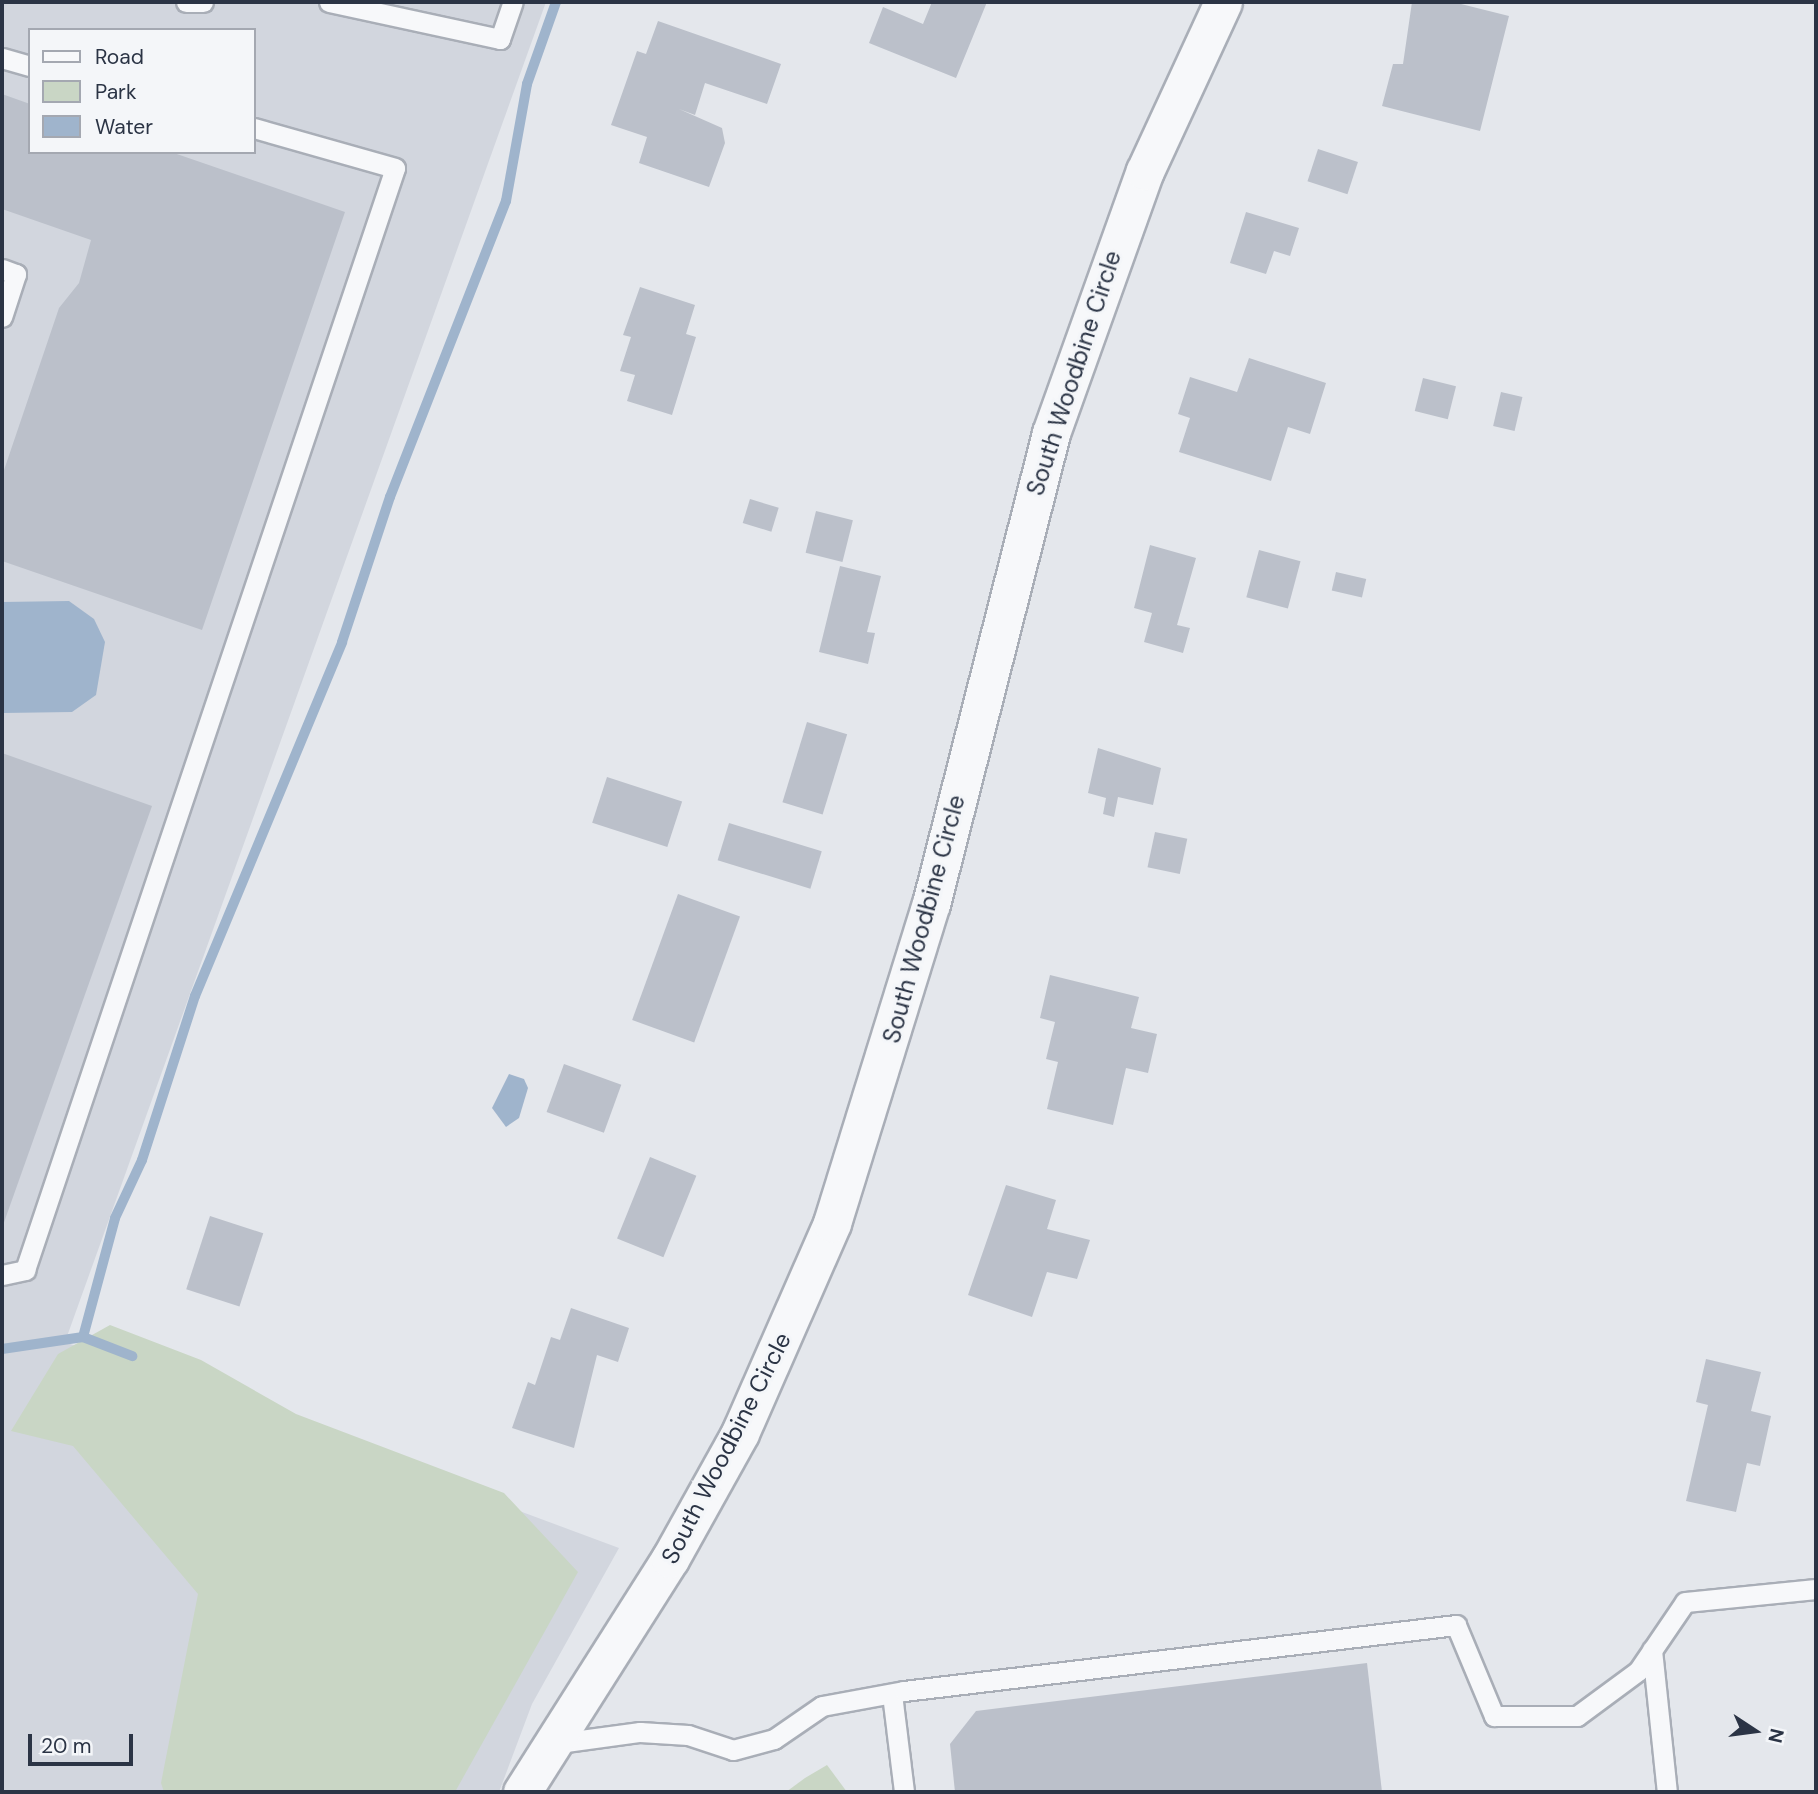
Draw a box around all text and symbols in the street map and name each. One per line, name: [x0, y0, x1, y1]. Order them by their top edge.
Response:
legend: [28, 28, 256, 154]
text: Road: [95, 43, 144, 71]
text: Park: [95, 78, 136, 106]
text: Water: [95, 113, 153, 141]
street label: South Woodbine Circle: [1021, 247, 1127, 499]
street label: South Woodbine Circle: [877, 792, 971, 1046]
street label: South Woodbine Circle: [655, 1328, 797, 1568]
north arrow: [1720, 1696, 1790, 1766]
scale bar: [32, 1720, 136, 1764]
text: N: [1762, 1726, 1790, 1745]
text: 20 m: [41, 1732, 92, 1760]

